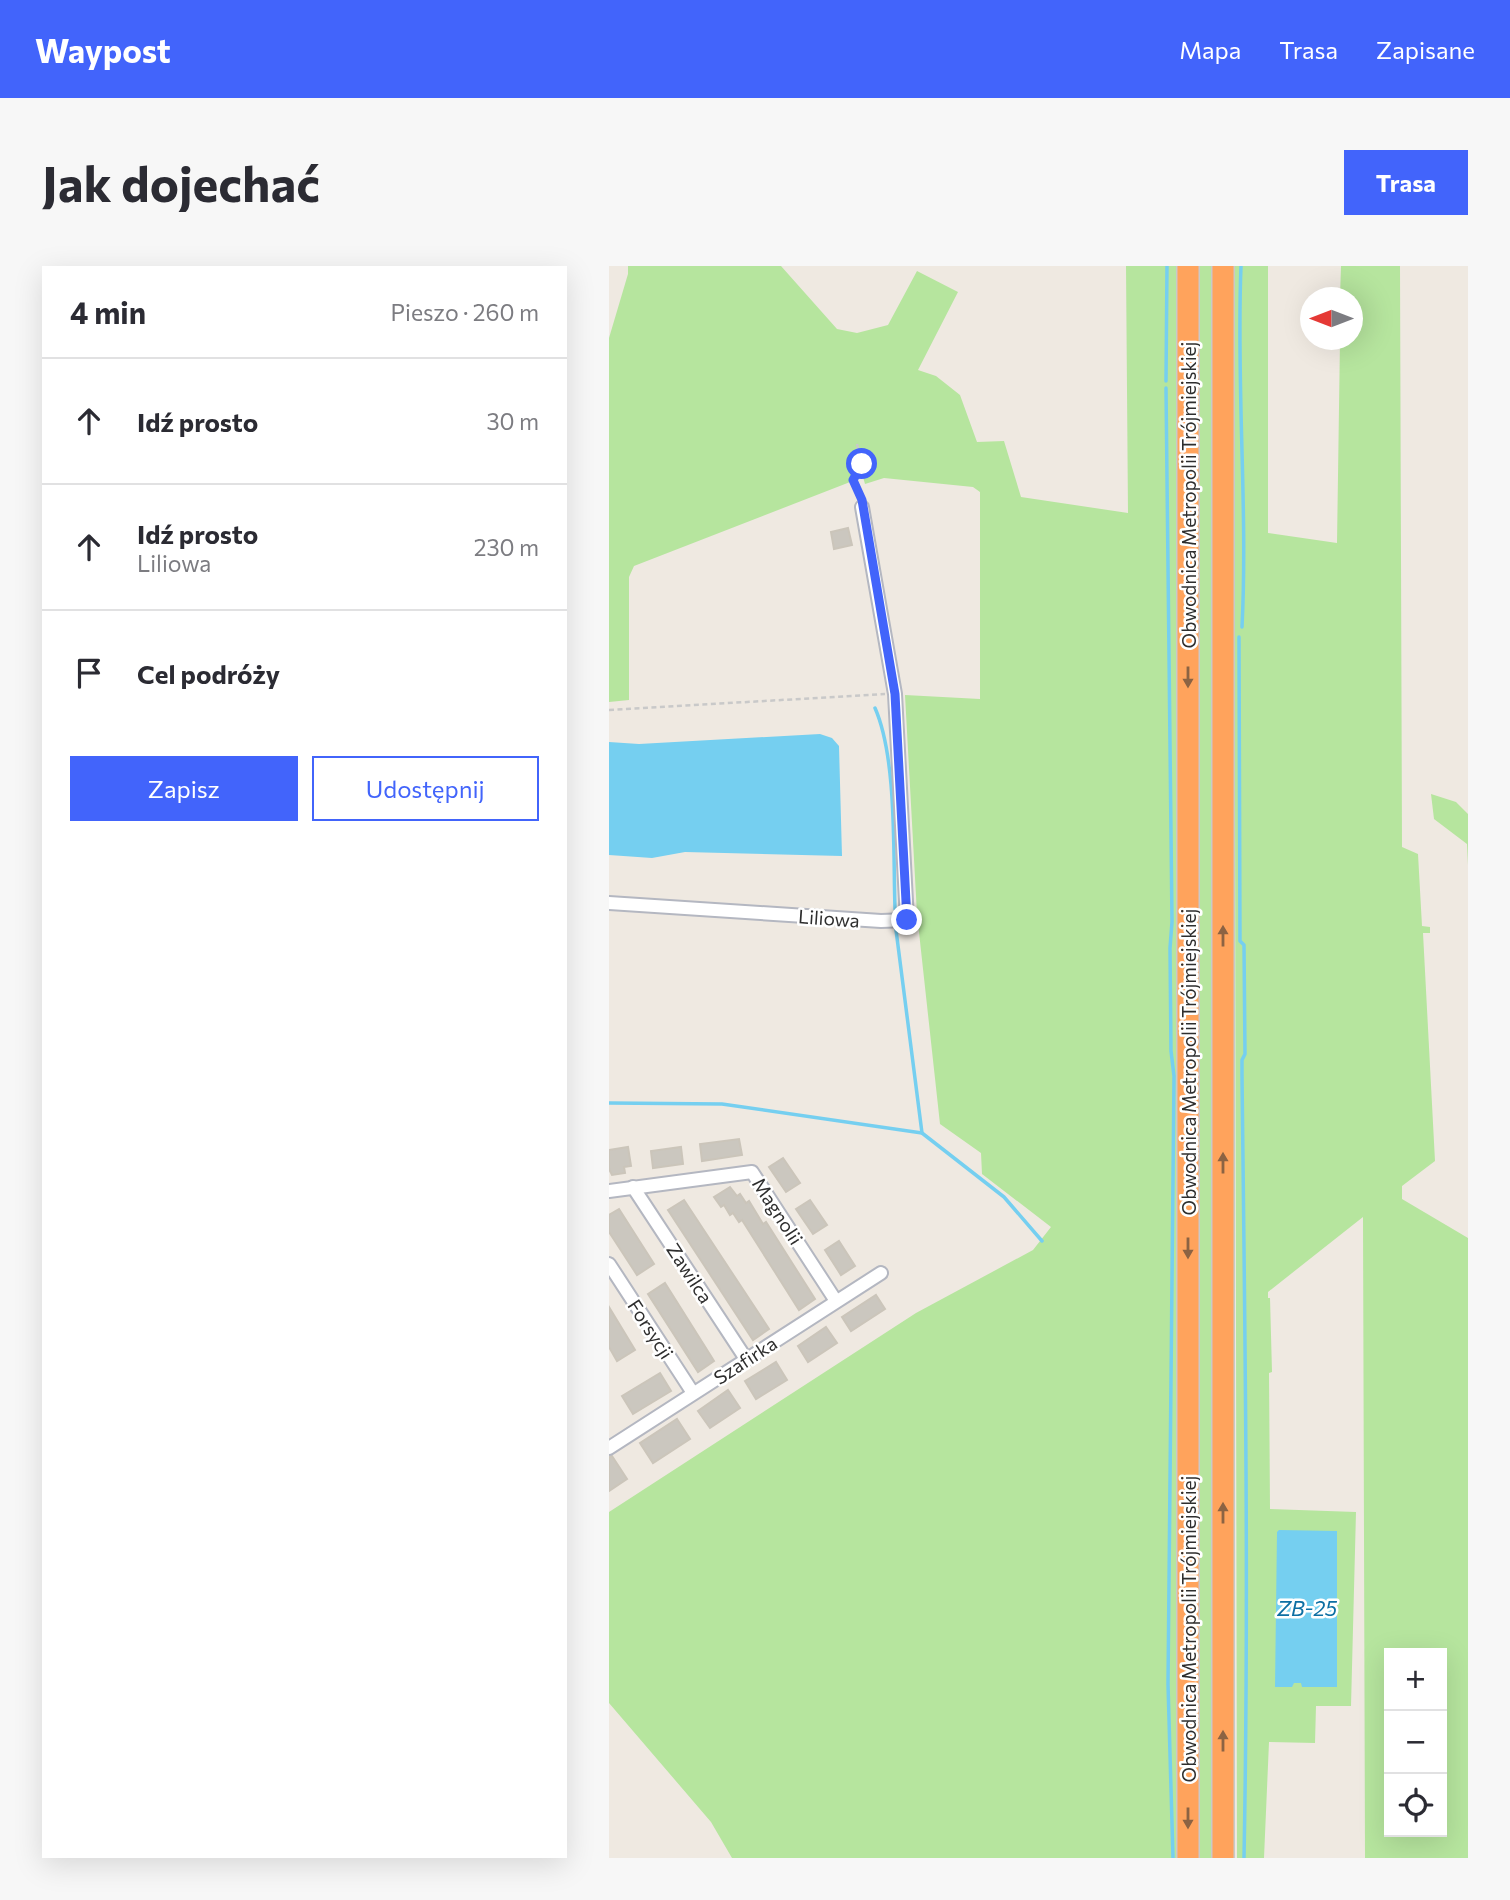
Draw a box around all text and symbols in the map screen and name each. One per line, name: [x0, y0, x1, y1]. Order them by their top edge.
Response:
text: Waypost: [35, 29, 171, 70]
text: Mapa: [1179, 35, 1241, 64]
text: Trasa: [1279, 35, 1338, 64]
text: Zapisane: [1376, 35, 1475, 64]
button: Trasa: [1344, 150, 1468, 215]
text: Jak dojechać: [42, 152, 320, 212]
north arrow: [1300, 287, 1363, 350]
text: 4 min: [70, 293, 146, 330]
text: Pieszo · 260 m: [391, 298, 539, 326]
street label: Obwodnica Metropolii Trójmiejskiej: [1177, 342, 1200, 648]
icon: ahead: [70, 402, 108, 440]
text: Idź prosto: [137, 406, 258, 437]
text: 30 m: [486, 407, 539, 435]
route start: [846, 448, 877, 479]
text: Idź prosto: [137, 518, 258, 549]
icon: ahead: [70, 528, 108, 566]
text: 230 m: [474, 533, 539, 561]
text: Liliowa: [137, 549, 211, 577]
icon: arrive: [70, 654, 108, 692]
text: Cel podróży: [137, 658, 280, 689]
one-way arrow: [1182, 666, 1194, 688]
button: Zapisz: [70, 756, 298, 821]
button: Udostępnij: [312, 756, 539, 821]
street label: Liliowa: [798, 904, 860, 932]
route end: [891, 904, 922, 935]
street label: Obwodnica Metropolii Trójmiejskiej: [1177, 909, 1200, 1215]
one-way arrow: [1217, 925, 1229, 947]
one-way arrow: [1217, 1152, 1229, 1174]
street label: Magnolii: [748, 1173, 808, 1249]
one-way arrow: [1182, 1237, 1194, 1259]
street label: Zawilca: [662, 1239, 718, 1307]
street label: Forsycji: [623, 1295, 679, 1363]
street label: Szafirka: [709, 1331, 781, 1389]
street label: Obwodnica Metropolii Trójmiejskiej: [1177, 1476, 1200, 1782]
one-way arrow: [1217, 1502, 1229, 1524]
water label: ZB-25: [1276, 1595, 1338, 1620]
map controls: [1384, 1648, 1447, 1837]
button: +: [1384, 1648, 1447, 1711]
button: −: [1384, 1711, 1447, 1774]
one-way arrow: [1217, 1729, 1229, 1751]
button: locate: [1384, 1774, 1447, 1837]
one-way arrow: [1182, 1807, 1194, 1829]

